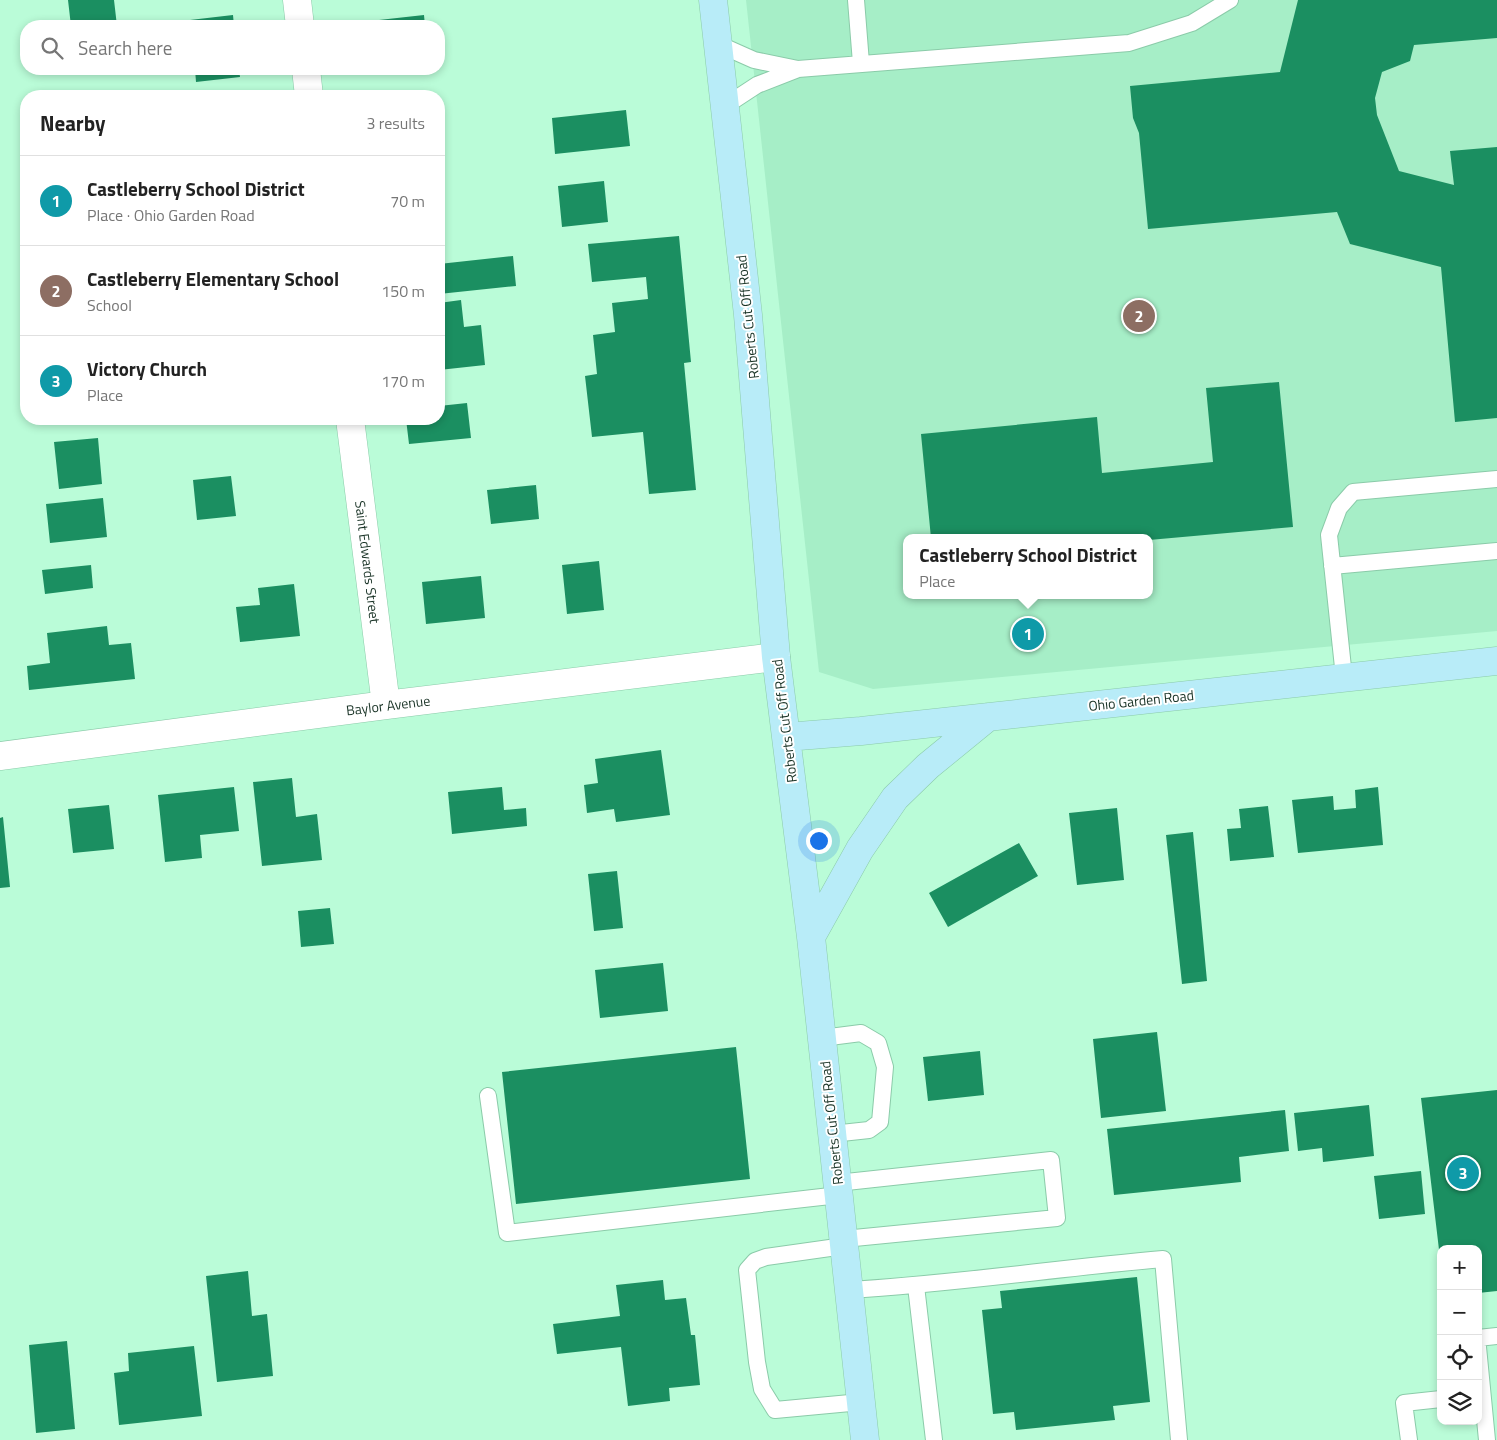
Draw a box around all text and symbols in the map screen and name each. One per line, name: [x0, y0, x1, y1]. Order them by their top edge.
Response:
search box: [20, 20, 445, 75]
text: Search here: [78, 33, 172, 62]
icon: search: [38, 34, 66, 62]
text: Nearby: [40, 107, 105, 139]
text: 3 results: [366, 111, 425, 135]
text: Castleberry School District: [87, 174, 305, 203]
text: 1: [52, 189, 60, 213]
text: 70 m: [390, 189, 425, 213]
text: Place · Ohio Garden Road: [87, 203, 255, 227]
street label: Roberts Cut Off Road: [730, 254, 764, 380]
text: Castleberry Elementary School: [87, 264, 339, 293]
text: 2: [52, 279, 60, 303]
text: 150 m: [381, 279, 425, 303]
text: School: [87, 293, 132, 317]
pin: 2: [1123, 297, 1155, 335]
text: Victory Church: [87, 354, 207, 383]
text: 3: [52, 369, 60, 393]
text: 170 m: [381, 369, 425, 393]
text: Place: [87, 383, 123, 407]
street label: Saint Edwards Street: [350, 499, 386, 625]
popup: [903, 534, 1153, 599]
text: Castleberry School District: [919, 540, 1137, 569]
text: Place: [919, 569, 955, 593]
pin: 1: [1012, 615, 1044, 653]
street label: Roberts Cut Off Road: [766, 658, 802, 784]
street label: Ohio Garden Road: [1087, 684, 1195, 716]
street label: Baylor Avenue: [345, 689, 431, 721]
your location: [806, 828, 832, 854]
street label: Roberts Cut Off Road: [814, 1060, 848, 1186]
pin: 3: [1447, 1154, 1479, 1192]
map controls: [1437, 1245, 1482, 1425]
button: +: [1437, 1245, 1482, 1290]
button: −: [1437, 1290, 1482, 1335]
button: locate: [1437, 1335, 1482, 1380]
button: layers: [1437, 1380, 1482, 1425]

